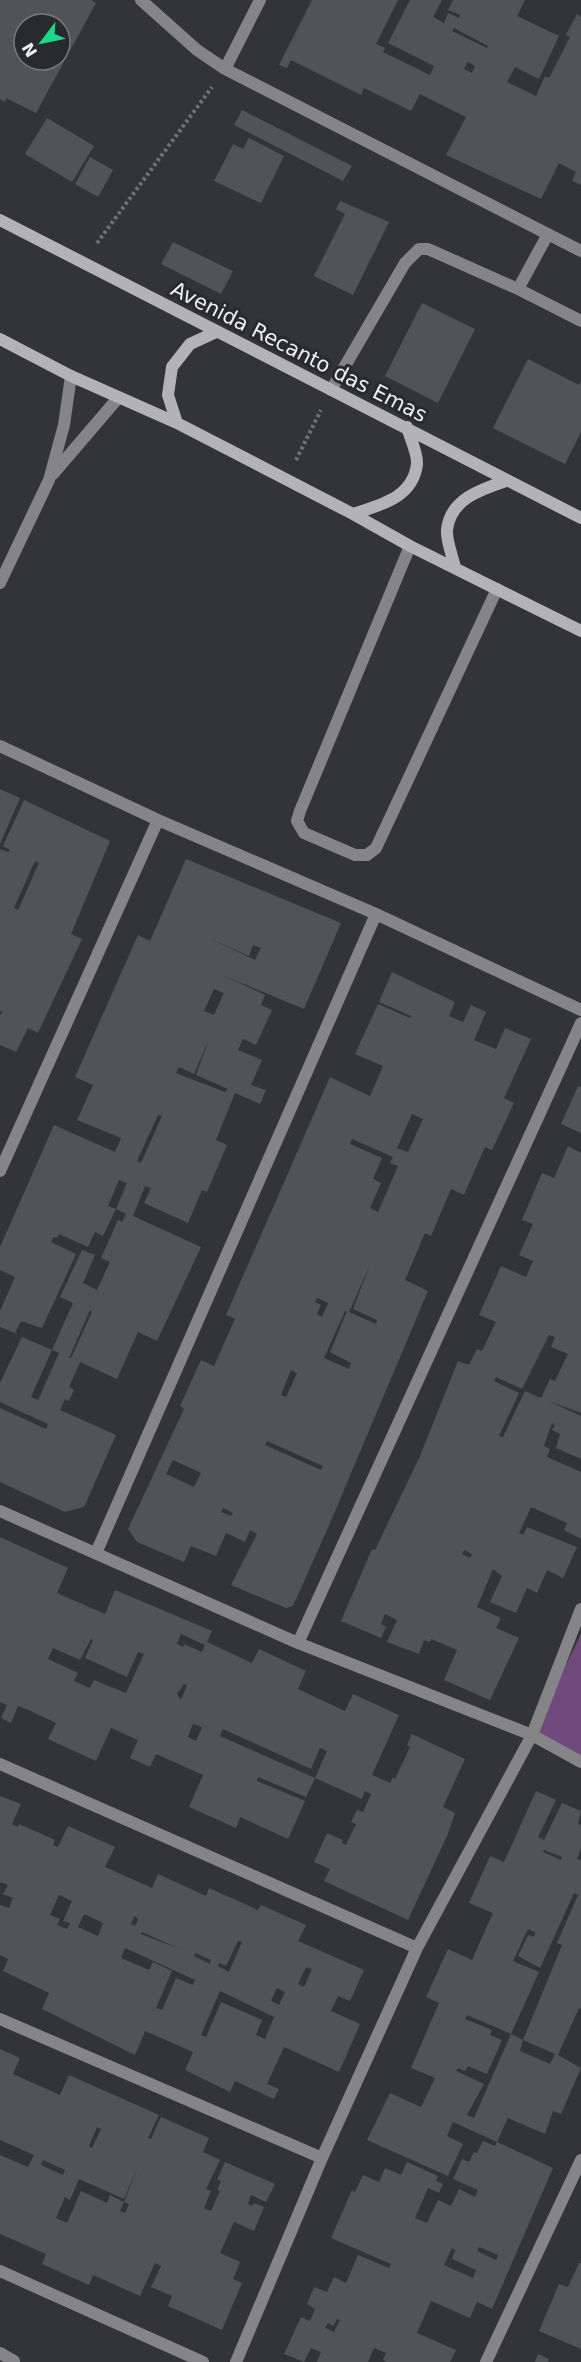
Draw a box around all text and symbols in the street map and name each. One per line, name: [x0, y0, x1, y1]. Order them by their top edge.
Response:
north arrow: [12, 12, 72, 72]
text: N: [18, 39, 41, 60]
street label: Avenida Recanto das Emas: [167, 277, 431, 427]

